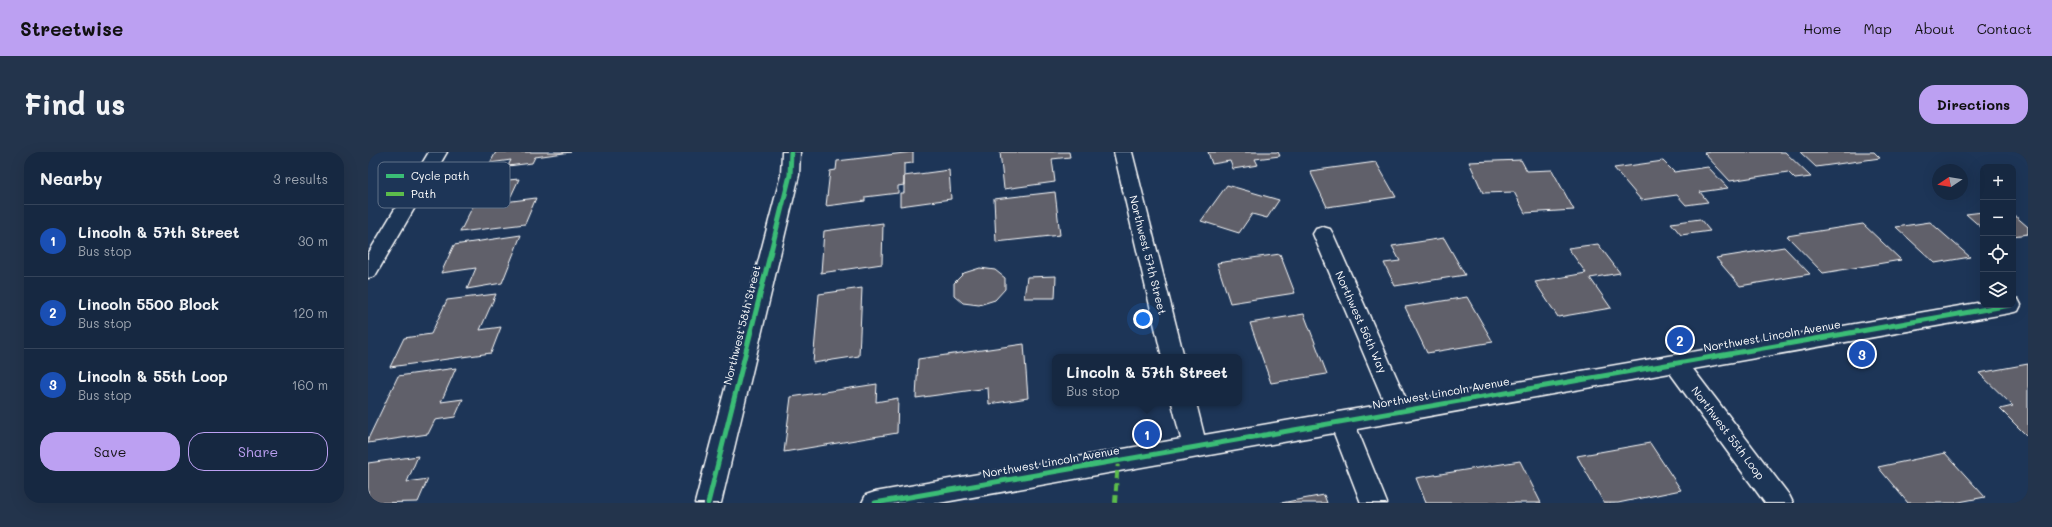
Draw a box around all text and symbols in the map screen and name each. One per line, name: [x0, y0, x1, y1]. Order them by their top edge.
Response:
text: Streetwise: [20, 16, 123, 41]
text: Home: [1803, 19, 1841, 38]
text: Map: [1863, 19, 1892, 38]
text: About: [1914, 19, 1955, 38]
text: Contact: [1977, 19, 2032, 38]
button: Directions: [1919, 85, 2028, 124]
text: Find us: [24, 86, 125, 122]
legend: [378, 162, 510, 208]
north arrow: [1932, 164, 1968, 200]
map controls: [1980, 164, 2016, 308]
button: +: [1980, 164, 2016, 200]
text: Nearby: [40, 167, 102, 189]
text: Cycle path: [411, 168, 469, 183]
text: 3 results: [273, 170, 328, 187]
text: Path: [411, 186, 436, 201]
street label: Northwest 57th Street: [1126, 194, 1171, 316]
button: −: [1980, 200, 2016, 236]
text: Lincoln & 57th Street: [78, 222, 239, 242]
text: 1: [50, 232, 56, 249]
text: 30 m: [298, 232, 328, 249]
button: locate: [1980, 236, 2016, 272]
text: Bus stop: [78, 242, 131, 259]
street label: Northwest 58th Street: [719, 263, 764, 386]
street label: Northwest 56th Way: [1332, 268, 1391, 375]
button: layers: [1980, 272, 2016, 308]
text: Lincoln 5500 Block: [78, 294, 219, 314]
text: 2: [49, 304, 57, 321]
text: 120 m: [292, 304, 328, 321]
your location: [1133, 309, 1153, 329]
text: Bus stop: [78, 314, 131, 331]
street label: Northwest Lincoln Avenue: [1702, 316, 1842, 355]
pin: 2: [1667, 325, 1693, 355]
pin: 3: [1849, 339, 1875, 369]
popup: [1052, 354, 1242, 406]
text: Lincoln & 57th Street: [1066, 362, 1228, 382]
text: Lincoln & 55th Loop: [78, 366, 228, 386]
street label: Northwest Lincoln Avenue: [1371, 373, 1511, 412]
text: 3: [49, 376, 57, 393]
text: 160 m: [292, 376, 328, 393]
text: Bus stop: [1066, 382, 1120, 399]
street label: Northwest 55th Loop: [1688, 383, 1769, 483]
text: Bus stop: [78, 386, 131, 403]
pin: 1: [1134, 419, 1160, 449]
button: Save: [40, 432, 180, 471]
button: Share: [188, 432, 328, 471]
street label: Northwest Lincoln Avenue: [981, 442, 1121, 481]

